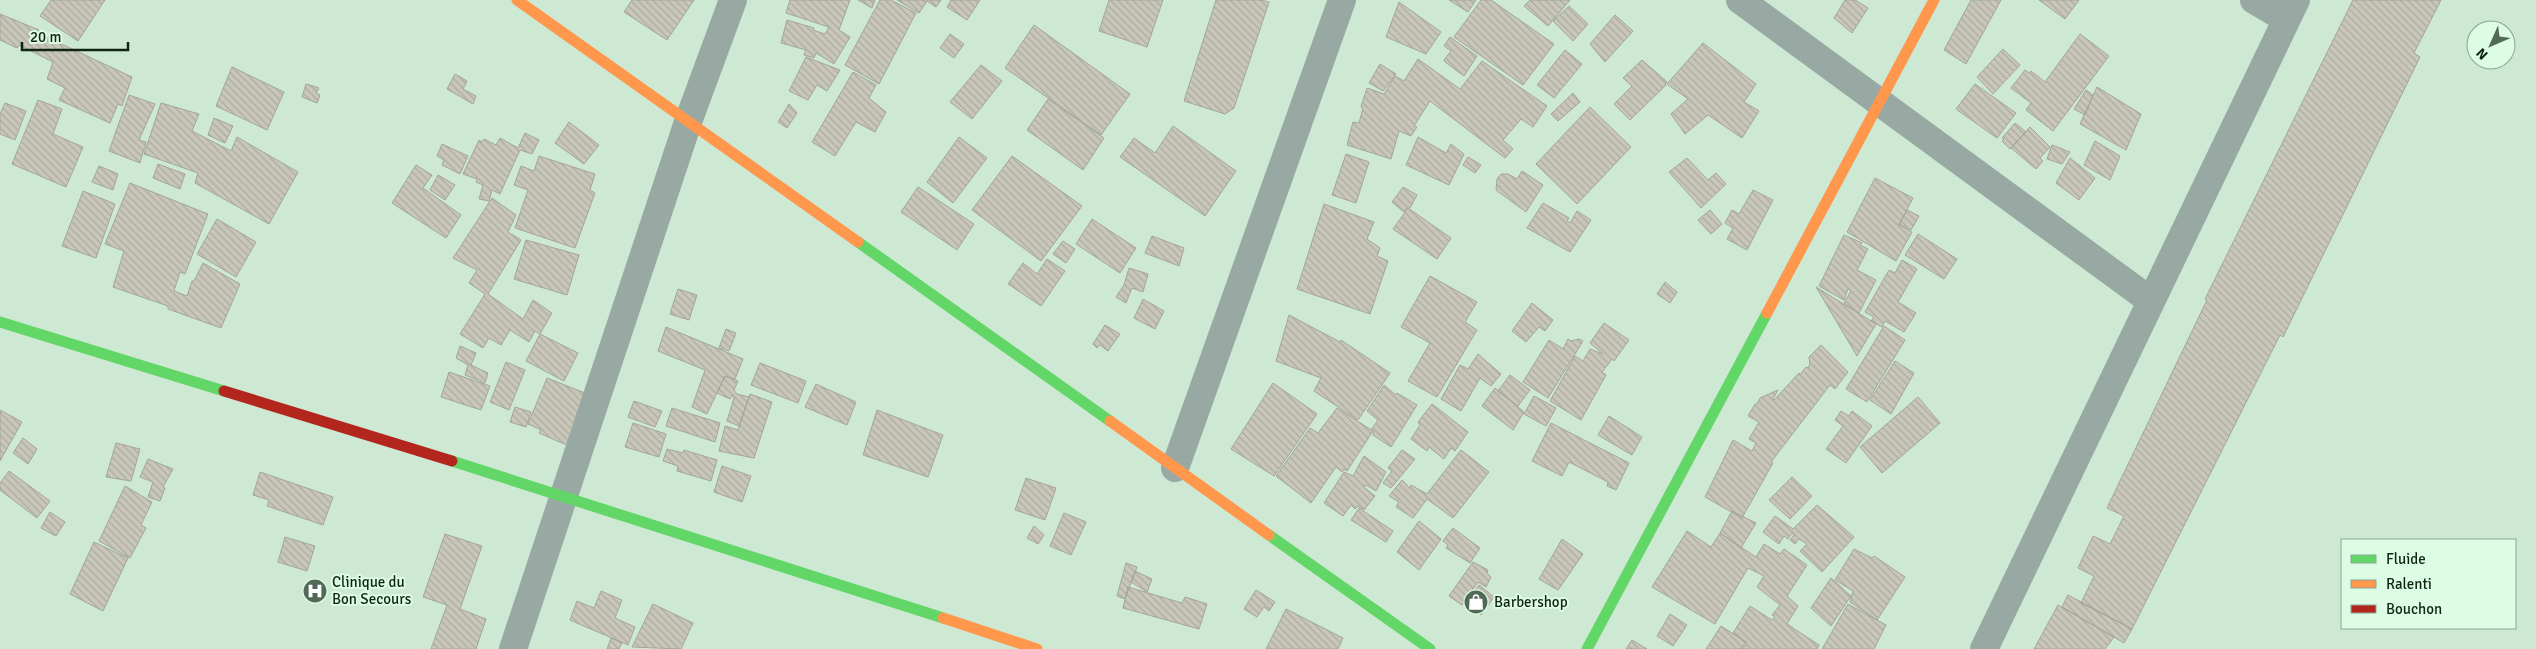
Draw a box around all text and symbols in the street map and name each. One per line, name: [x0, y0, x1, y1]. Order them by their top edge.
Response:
scale bar: [22, 20, 129, 52]
north arrow: [2466, 20, 2516, 70]
text: 20 m: [30, 28, 61, 46]
text: N: [2473, 44, 2492, 63]
legend: [2341, 539, 2516, 629]
text: Fluide: [2386, 550, 2426, 568]
place label: Clinique du Bon Secours: [332, 573, 412, 608]
text: Ralenti: [2386, 575, 2432, 593]
hospital icon: Clinique du Bon Secours: [302, 578, 328, 604]
shop icon: Barbershop: [1463, 589, 1489, 615]
place label: Barbershop: [1494, 593, 1568, 611]
text: Bouchon: [2386, 600, 2442, 618]

